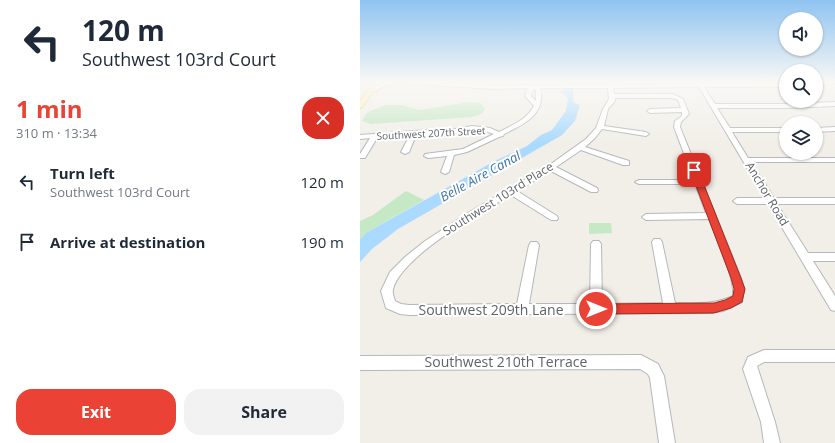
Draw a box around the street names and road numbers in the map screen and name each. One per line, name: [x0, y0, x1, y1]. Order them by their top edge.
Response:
street label: Southwest 207th Street: [376, 123, 486, 143]
street label: Southwest 103rd Place: [439, 158, 556, 240]
street label: Anchor Road: [742, 159, 793, 229]
street label: Southwest 209th Lane: [418, 300, 564, 319]
street label: Southwest 210th Terrace: [425, 352, 588, 371]

